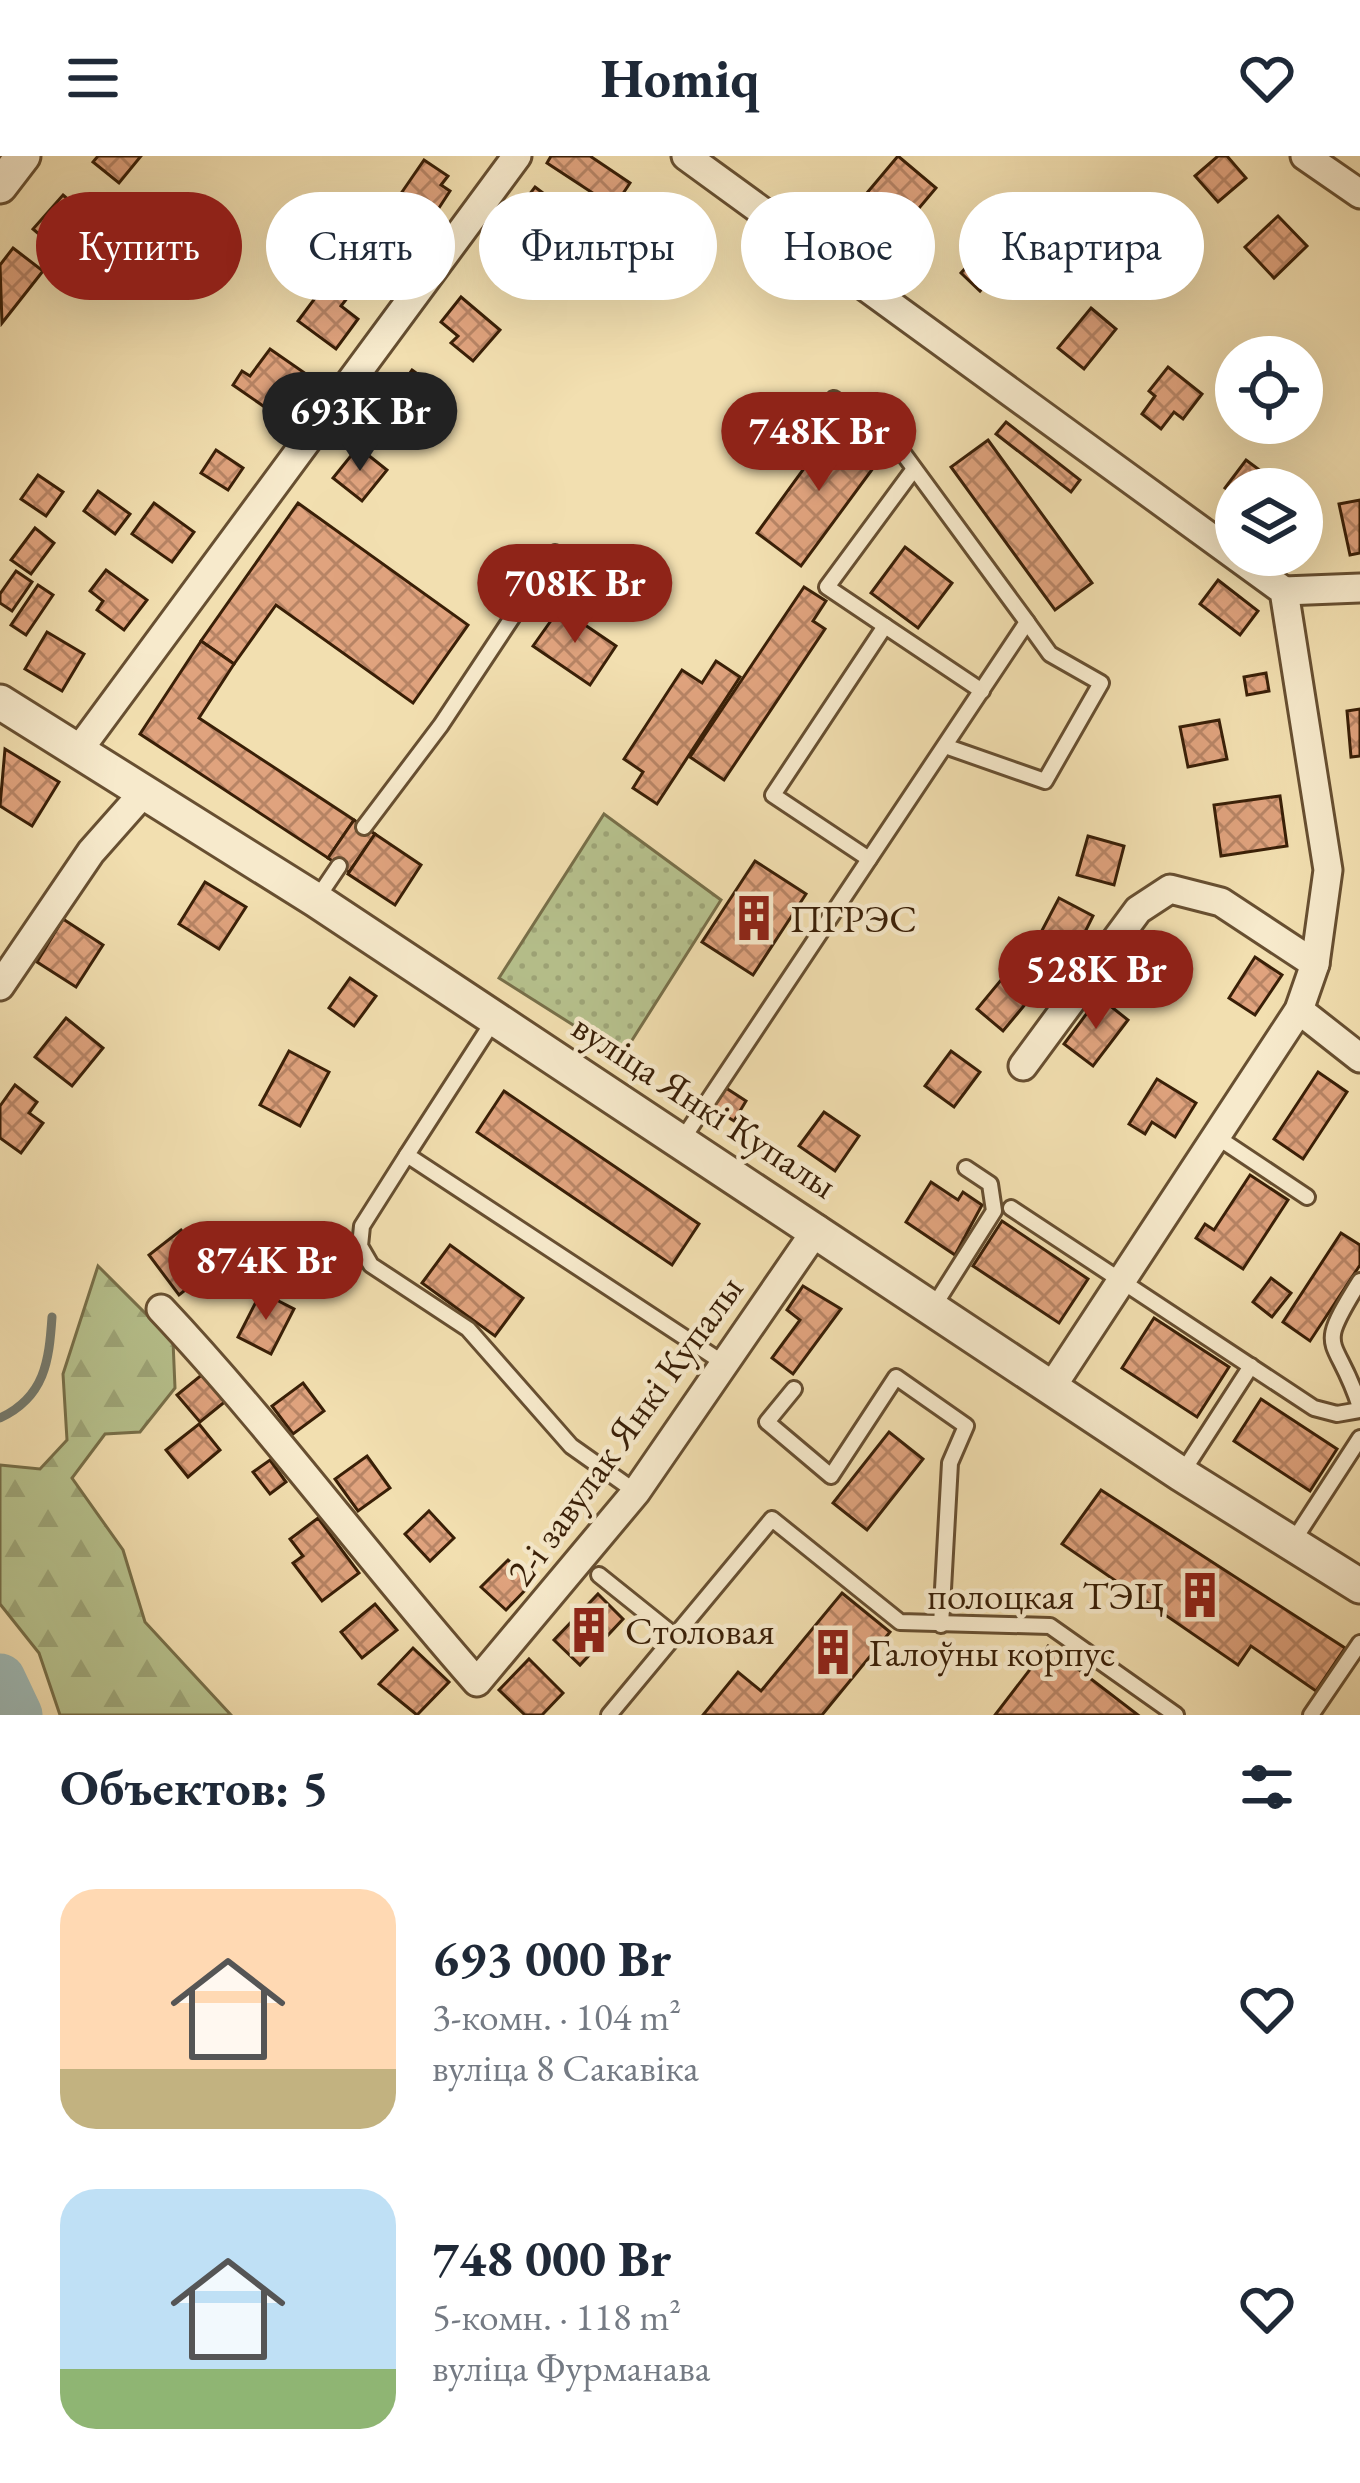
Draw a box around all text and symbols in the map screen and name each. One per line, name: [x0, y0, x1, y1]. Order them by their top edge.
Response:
text: Homiq: [601, 43, 759, 113]
icon: menu: [60, 45, 126, 111]
icon: heart: [1234, 45, 1300, 111]
chip: Купить: [36, 192, 242, 300]
chip: Снять: [266, 192, 455, 300]
chip: Фильтры: [479, 192, 717, 300]
chip: Новое: [741, 192, 935, 300]
chip: Квартира: [959, 192, 1204, 300]
map controls: [1215, 336, 1323, 576]
button: locate: [1215, 336, 1323, 444]
pin: 693K Br: [249, 372, 471, 474]
text: 693K Br: [289, 385, 431, 436]
pin: 748K Br: [708, 392, 930, 494]
text: 748K Br: [748, 405, 890, 456]
button: layers: [1215, 468, 1323, 576]
pin: 708K Br: [464, 544, 686, 646]
text: 708K Br: [504, 557, 646, 608]
building icon: ПГРЭС: [729, 893, 779, 943]
place label: ПГРЭС: [790, 893, 917, 944]
pin: 528K Br: [985, 930, 1207, 1032]
text: 528K Br: [1025, 943, 1167, 994]
street label: вуліца Янкі Купалы: [563, 1001, 847, 1210]
pin: 874K Br: [155, 1221, 377, 1323]
text: 874K Br: [195, 1234, 337, 1285]
street label: 2-і завулак Янкі Купалы: [495, 1265, 754, 1596]
place label: полоцкая ТЭЦ: [927, 1570, 1164, 1621]
building icon: полоцкая ТЭЦ: [1175, 1570, 1225, 1620]
building icon: Столовая: [564, 1605, 614, 1655]
place label: Столовая: [625, 1605, 775, 1656]
building icon: Галоўны корпус: [808, 1627, 858, 1677]
place label: Галоўны корпус: [869, 1627, 1116, 1678]
text: Объектов: 5: [60, 1754, 329, 1820]
icon: filters: [1234, 1754, 1300, 1820]
text: 693 000 Br: [432, 1925, 671, 1991]
icon: home: [156, 1937, 300, 2081]
icon: heart: [1234, 1976, 1300, 2042]
text: 3-комн. · 104 m²: [432, 1991, 681, 2042]
text: вуліца 8 Сакавіка: [432, 2042, 699, 2093]
text: 748 000 Br: [432, 2225, 671, 2291]
icon: home: [156, 2237, 300, 2381]
icon: heart: [1234, 2276, 1300, 2342]
text: 5-комн. · 118 m²: [432, 2291, 681, 2342]
text: вуліца Фурманава: [432, 2342, 710, 2393]

